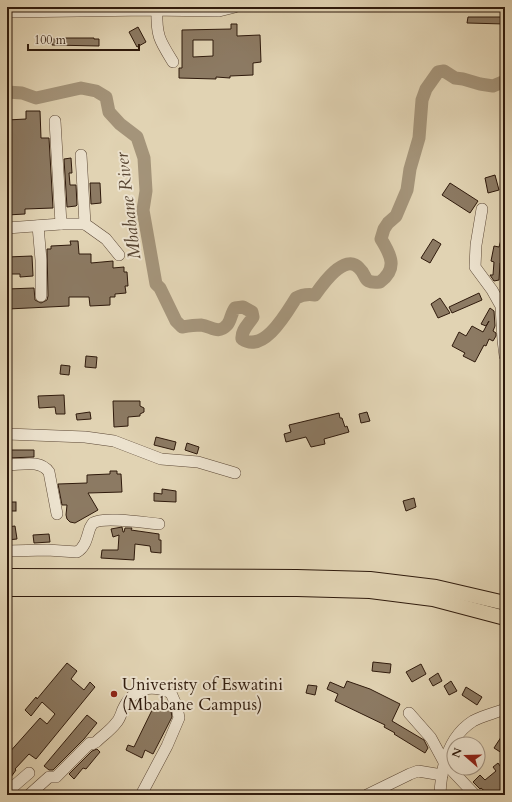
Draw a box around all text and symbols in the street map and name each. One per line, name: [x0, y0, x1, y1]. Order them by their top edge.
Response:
scale bar: [28, 26, 139, 52]
text: 100 m: [34, 32, 67, 48]
water label: Mbabane River: [109, 150, 147, 261]
place label: Univeristy of Eswatini (Mbabane Campus): [122, 673, 283, 716]
marker: Univeristy of Eswatini (Mbabane Campus): [109, 689, 119, 699]
north arrow: [446, 736, 486, 776]
text: N: [448, 745, 466, 760]

